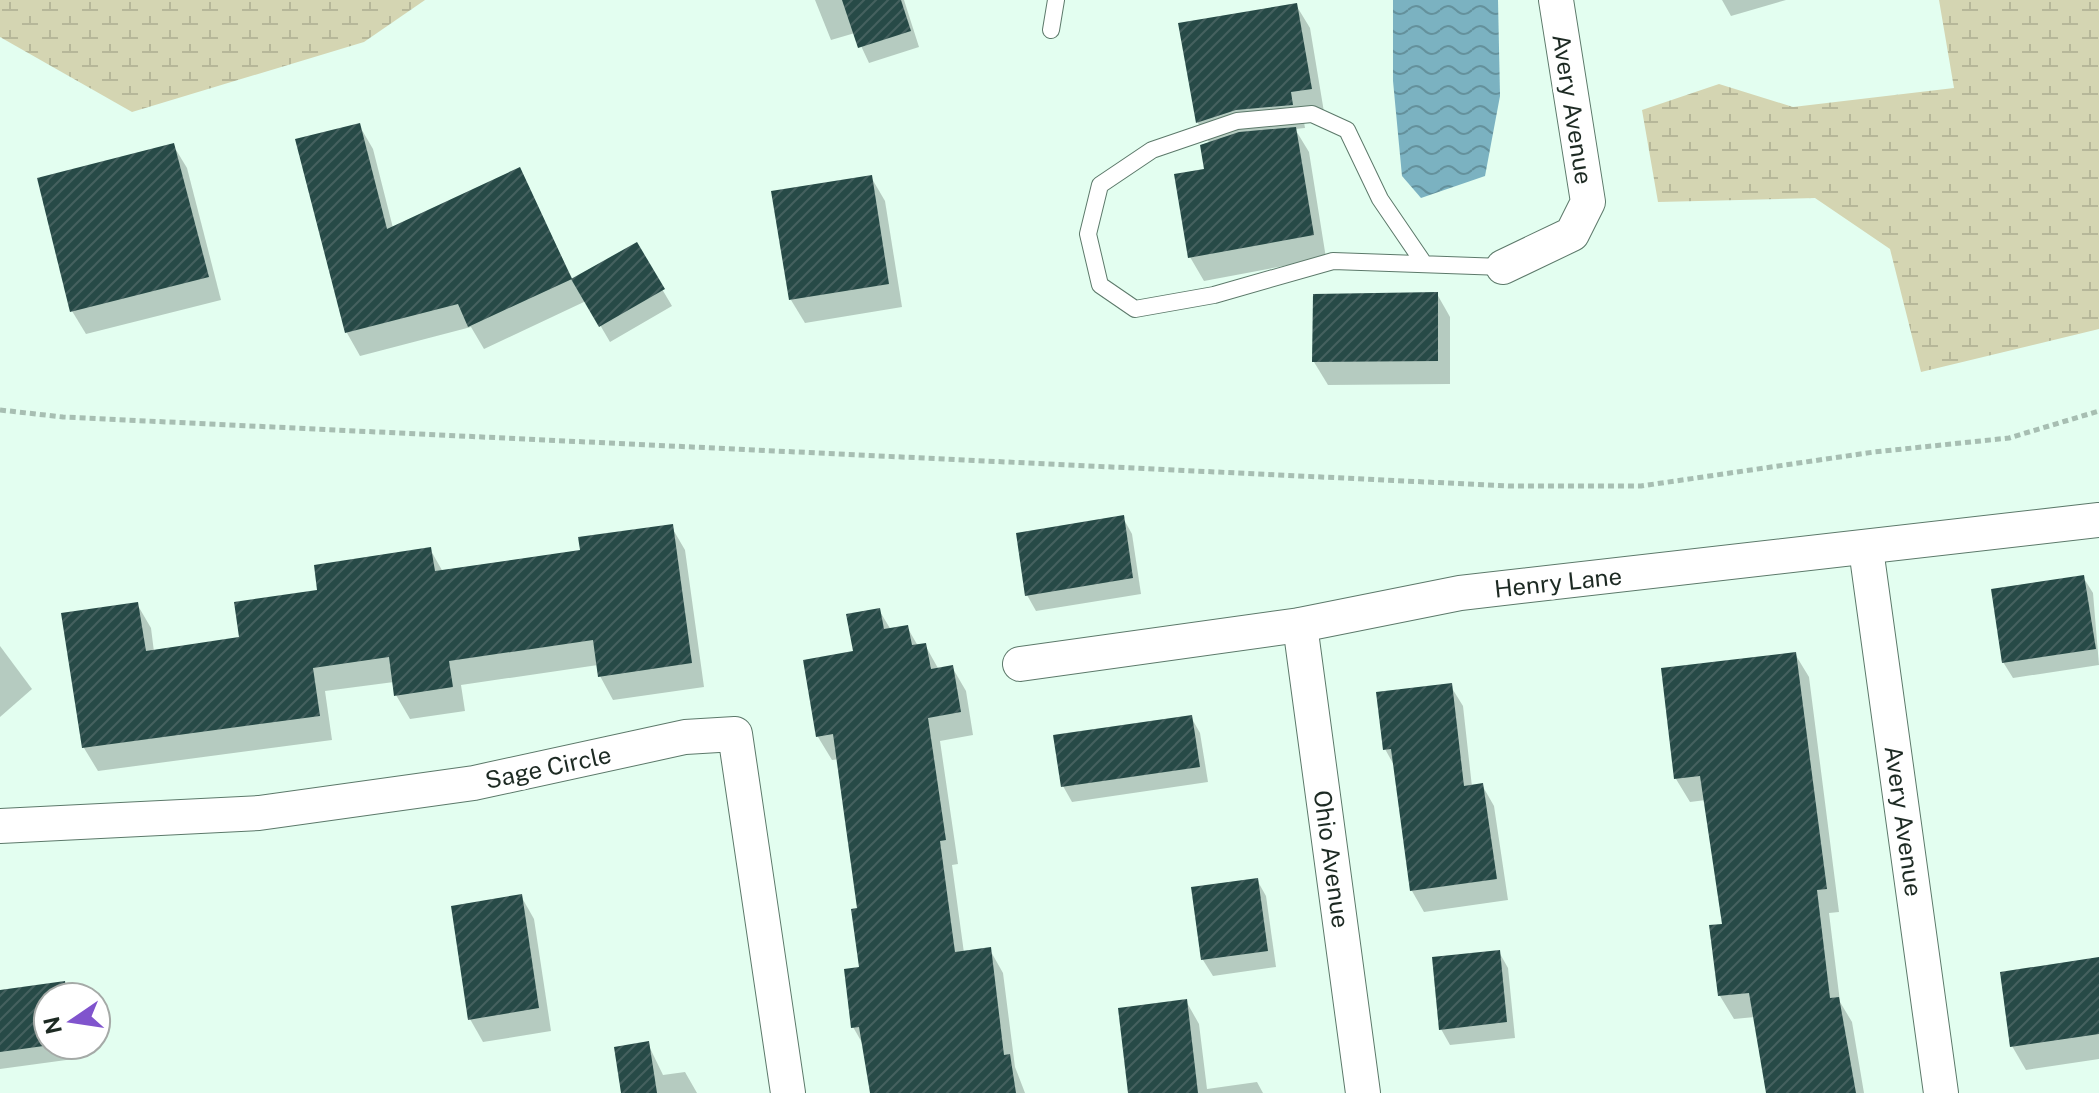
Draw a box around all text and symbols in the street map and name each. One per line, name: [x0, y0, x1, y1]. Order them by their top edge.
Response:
street label: Avery Avenue: [1547, 32, 1599, 186]
street label: Henry Lane: [1493, 561, 1623, 603]
street label: Sage Circle: [482, 740, 614, 794]
street label: Avery Avenue: [1880, 744, 1928, 898]
street label: Ohio Avenue: [1308, 788, 1356, 930]
north arrow: [32, 981, 112, 1061]
text: N: [38, 1014, 67, 1037]

